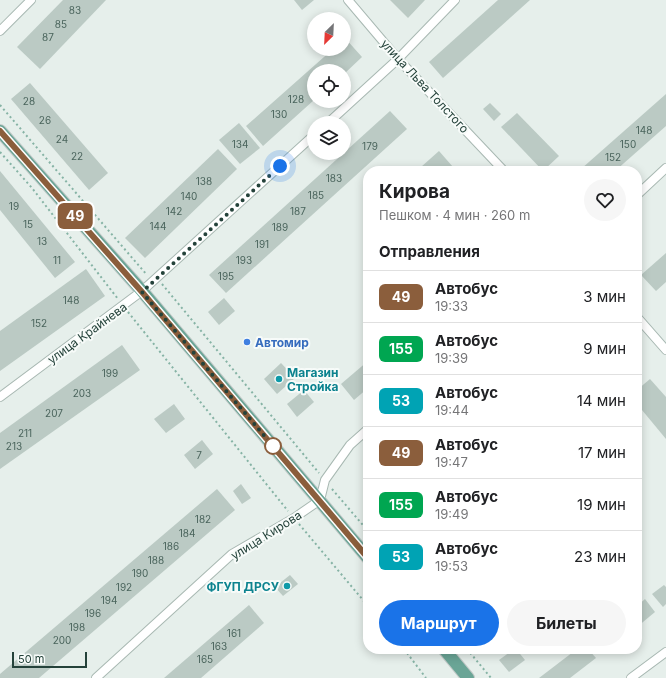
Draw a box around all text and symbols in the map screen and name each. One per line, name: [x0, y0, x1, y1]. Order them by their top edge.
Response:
house number: 83: [69, 4, 81, 16]
north arrow: [307, 12, 351, 56]
map controls: [307, 12, 351, 160]
house number: 85: [55, 18, 67, 30]
house number: 87: [42, 31, 54, 43]
street label: улица Льва Толстого: [378, 36, 472, 136]
button: locate: [307, 64, 351, 108]
house number: 128: [288, 93, 304, 105]
house number: 28: [23, 95, 35, 107]
house number: 130: [271, 108, 287, 120]
house number: 26: [39, 114, 51, 126]
button: layers: [307, 116, 351, 160]
house number: 148: [636, 124, 652, 136]
house number: 24: [56, 133, 68, 145]
house number: 134: [232, 138, 248, 150]
house number: 150: [620, 138, 636, 150]
house number: 179: [362, 140, 378, 152]
house number: 22: [71, 150, 83, 162]
house number: 152: [605, 151, 621, 163]
your location: [270, 156, 290, 176]
house number: 183: [326, 172, 342, 184]
house number: 138: [196, 175, 212, 187]
button: heart: [584, 179, 626, 221]
text: Кирова: [379, 180, 450, 203]
house number: 185: [308, 189, 324, 201]
house number: 140: [181, 190, 197, 202]
house number: 19: [9, 200, 19, 212]
line badge: 49: [57, 203, 93, 229]
house number: 142: [166, 205, 182, 217]
house number: 187: [290, 205, 306, 217]
text: 49: [66, 207, 84, 224]
text: Пешком · 4 мин · 260 m: [379, 207, 530, 223]
house number: 15: [23, 218, 33, 230]
house number: 144: [150, 220, 167, 232]
house number: 189: [272, 221, 288, 233]
house number: 13: [37, 235, 47, 247]
house number: 191: [255, 238, 269, 250]
text: Отправления: [379, 242, 480, 261]
house number: 11: [53, 254, 61, 266]
house number: 193: [236, 254, 252, 266]
house number: 195: [218, 270, 234, 282]
text: Автобус: [435, 279, 498, 298]
text: 3 мин: [583, 287, 626, 306]
text: 49: [392, 288, 410, 305]
house number: 148: [63, 294, 79, 306]
text: 19:33: [435, 298, 468, 314]
street label: улица Крайнева: [44, 299, 130, 367]
house number: 152: [31, 317, 47, 329]
text: Автобус: [435, 331, 498, 350]
place label: Автомир: [255, 335, 309, 350]
marker: Автомир: [242, 337, 252, 347]
text: 9 мин: [583, 339, 626, 358]
text: 155: [389, 340, 413, 357]
text: 19:39: [435, 350, 468, 366]
place label: Магазин Стройка: [287, 365, 339, 394]
house number: 199: [102, 367, 118, 379]
marker: Магазин Стройка: [274, 374, 284, 384]
text: Автобус: [435, 383, 498, 402]
house number: 203: [73, 387, 91, 399]
text: 14 мин: [577, 391, 626, 410]
text: 53: [392, 392, 410, 409]
text: 19:44: [435, 402, 469, 418]
house number: 207: [45, 407, 63, 419]
house number: 211: [18, 427, 32, 439]
text: Автобус: [435, 435, 498, 454]
unlabelled marker: [264, 437, 282, 455]
house number: 213: [6, 440, 22, 452]
text: 17 мин: [578, 443, 626, 462]
text: 49: [392, 444, 410, 461]
house number: 7: [196, 449, 202, 461]
text: 19:47: [435, 454, 468, 470]
text: Автобус: [435, 487, 498, 506]
text: 19 мин: [577, 495, 626, 514]
text: 155: [389, 496, 413, 513]
text: 19:49: [435, 506, 469, 522]
street label: улица Кирова: [228, 507, 304, 563]
house number: 182: [195, 513, 211, 525]
house number: 184: [179, 527, 195, 539]
text: Автобус: [435, 539, 498, 558]
house number: 186: [163, 540, 179, 552]
text: 23 мин: [574, 547, 626, 566]
text: 53: [392, 548, 410, 565]
house number: 188: [148, 554, 164, 566]
text: 19:53: [435, 558, 468, 574]
house number: 190: [132, 567, 148, 579]
place label: ФГУП ДРСУ: [206, 579, 280, 594]
house number: 192: [116, 581, 132, 593]
marker: ФГУП ДРСУ: [282, 581, 292, 591]
house number: 194: [101, 594, 117, 606]
button: Маршрут: [379, 600, 499, 646]
button: Билеты: [507, 600, 626, 646]
house number: 196: [85, 607, 101, 619]
house number: 198: [69, 621, 85, 633]
house number: 161: [227, 627, 241, 639]
house number: 200: [53, 634, 71, 646]
house number: 163: [211, 640, 227, 652]
scale bar: [12, 650, 87, 669]
text: 50 m: [18, 652, 44, 666]
house number: 165: [197, 653, 213, 665]

